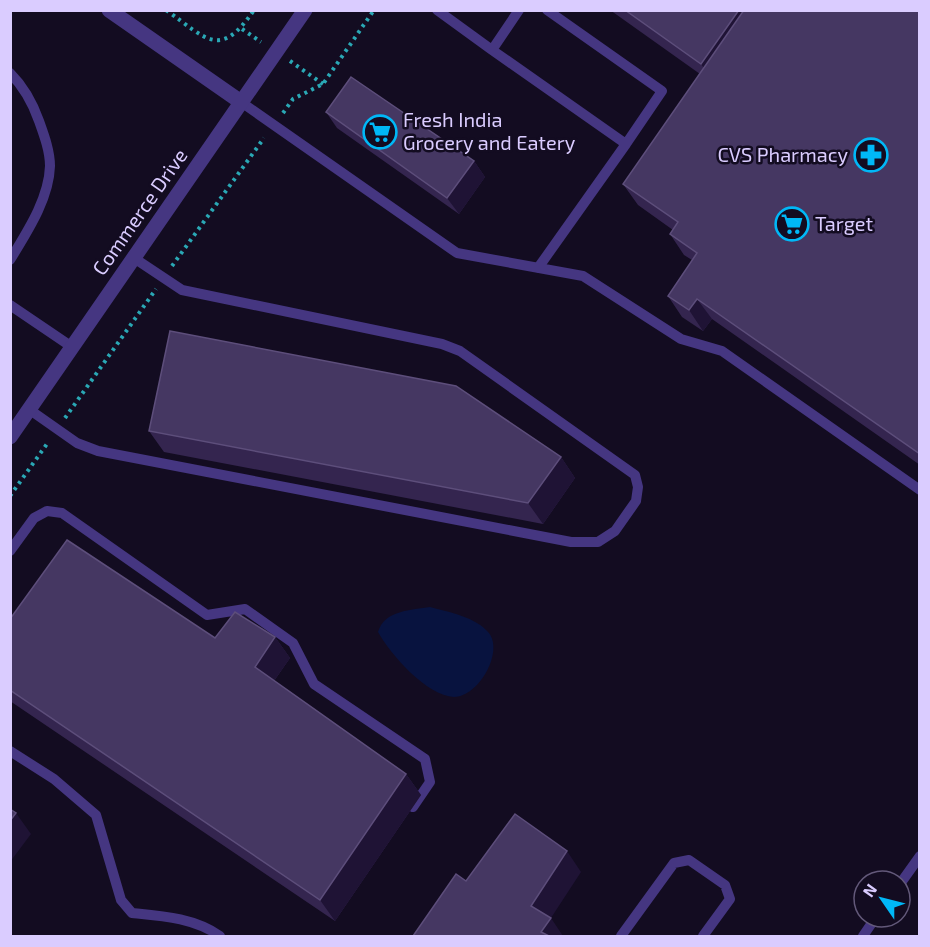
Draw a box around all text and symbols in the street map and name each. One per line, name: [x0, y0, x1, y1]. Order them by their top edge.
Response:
place label: Fresh India Grocery and Eatery: [403, 107, 576, 154]
supermarket icon: Fresh India Grocery and Eatery: [362, 114, 398, 150]
pharmacy icon: CVS Pharmacy: [853, 137, 889, 173]
place label: CVS Pharmacy: [717, 142, 848, 166]
street label: Commerce Drive: [87, 144, 192, 279]
supermarket icon: Target: [774, 206, 810, 242]
place label: Target: [815, 211, 873, 235]
north arrow: [852, 869, 912, 929]
text: N: [858, 880, 880, 900]

